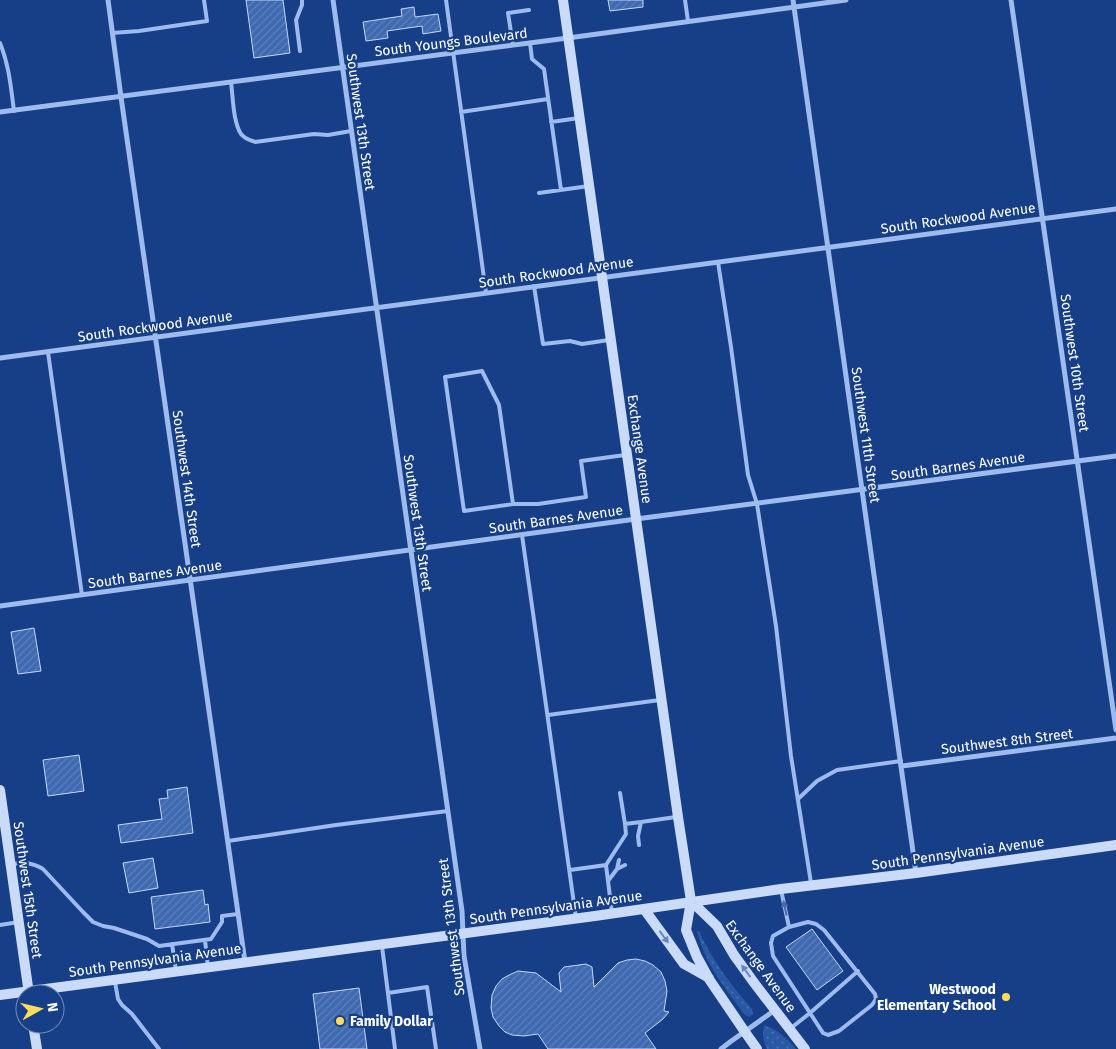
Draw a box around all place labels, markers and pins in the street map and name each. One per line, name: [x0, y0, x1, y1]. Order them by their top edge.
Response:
place label: Westwood Elementary School: [877, 981, 997, 1014]
marker: Westwood Elementary School: [1000, 991, 1012, 1003]
place label: Family Dollar: [350, 1013, 433, 1030]
marker: Family Dollar: [334, 1015, 346, 1027]

